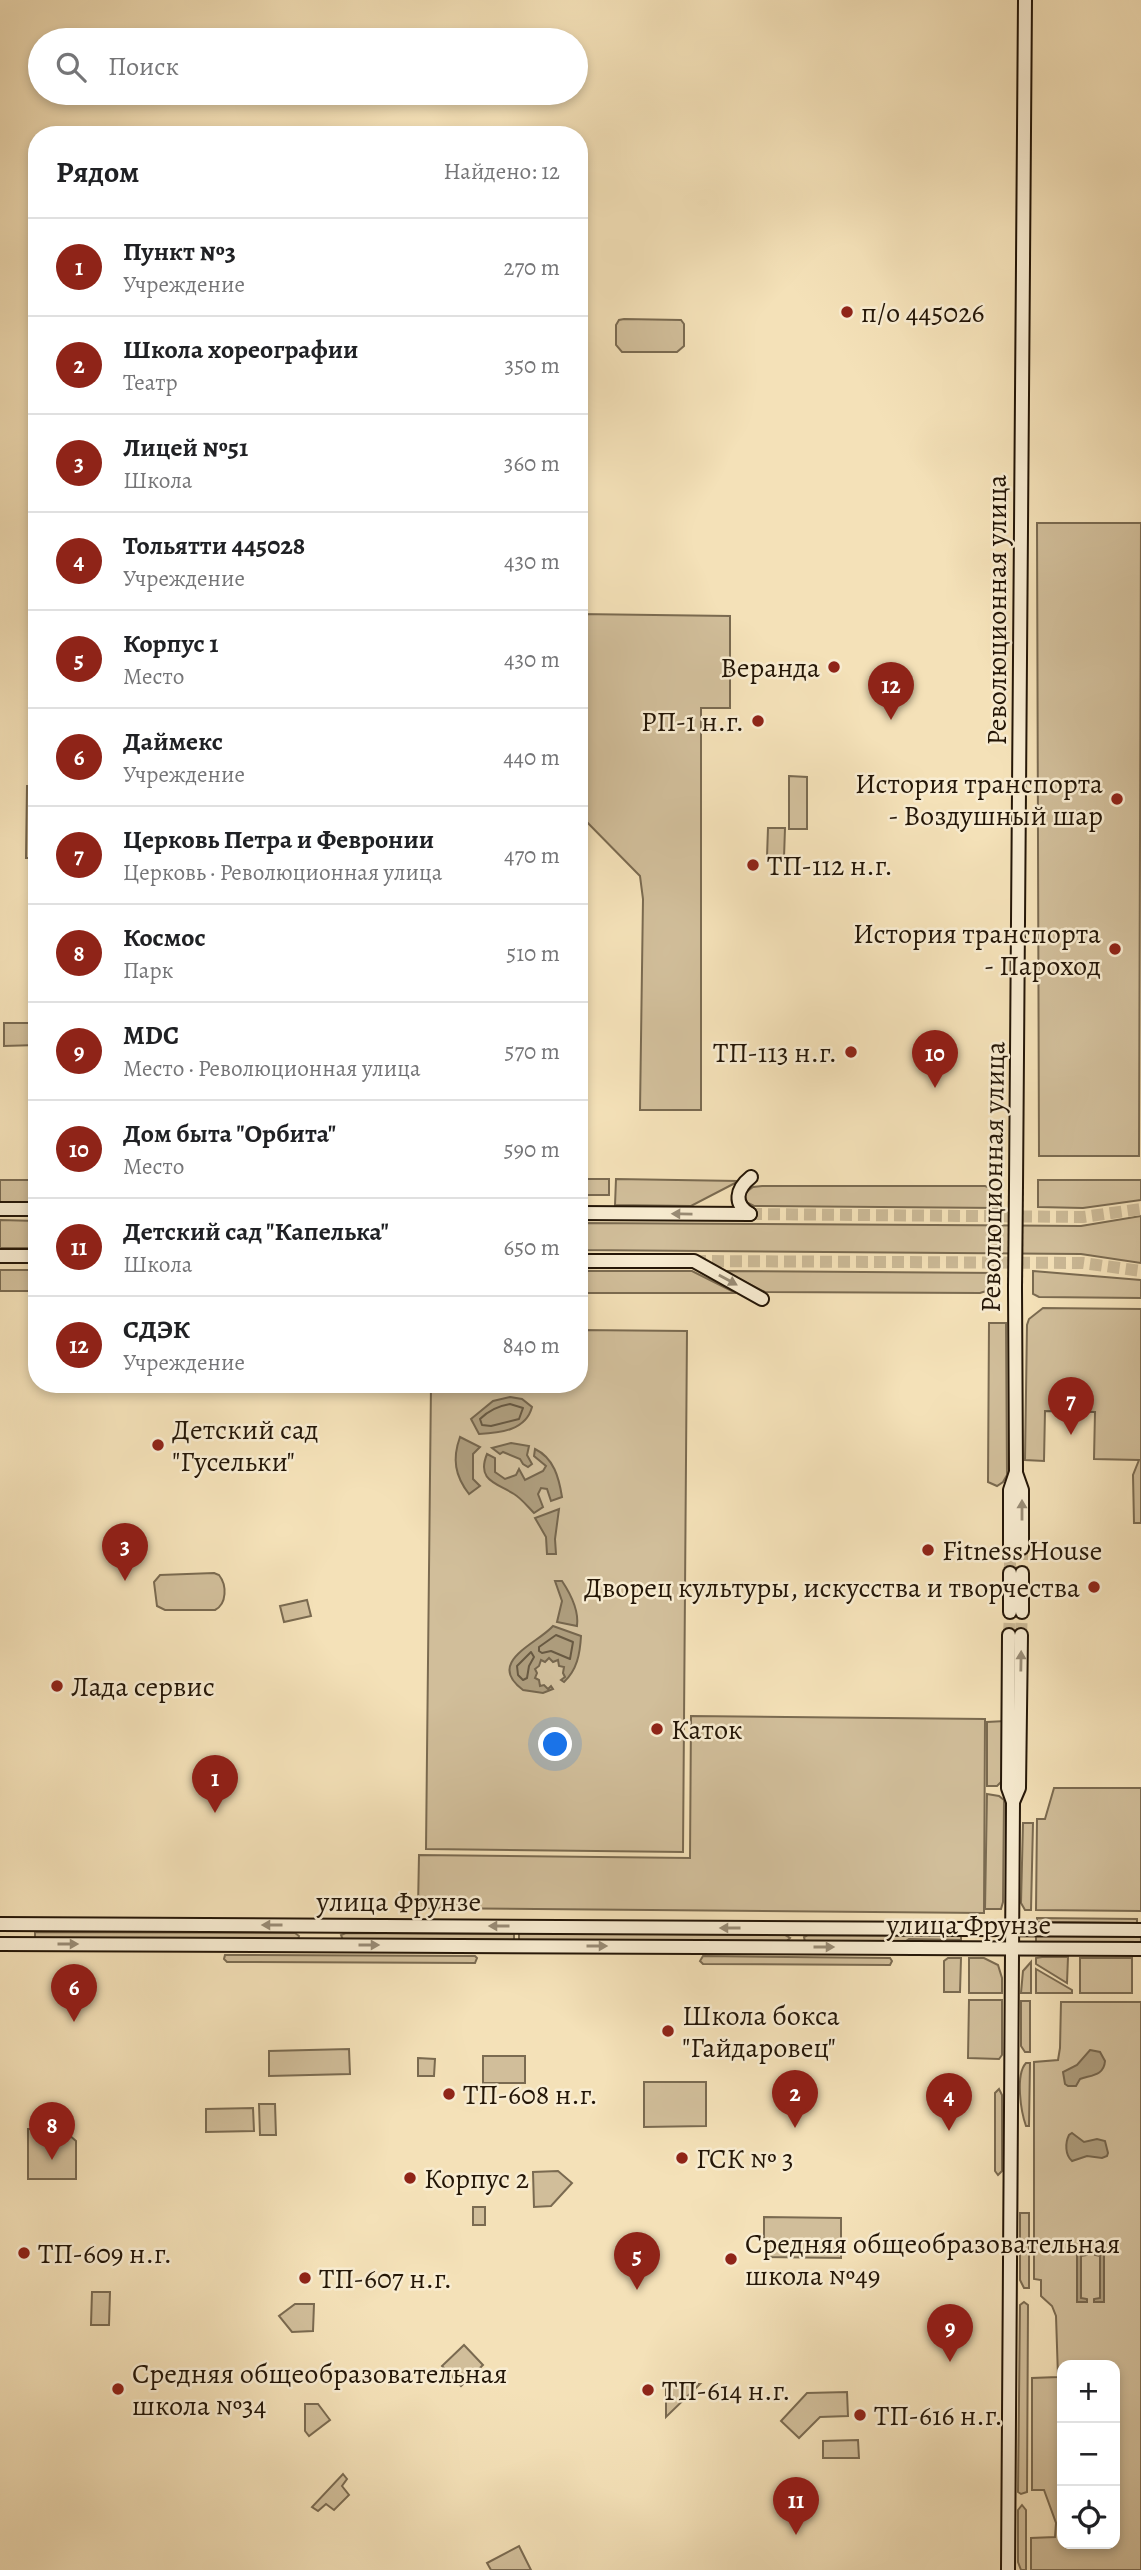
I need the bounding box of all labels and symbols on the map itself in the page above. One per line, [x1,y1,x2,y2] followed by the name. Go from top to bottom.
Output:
[861,294,984,332] place label: п/о 445026
[839,304,855,320] marker: п/о 445026
[978,474,1016,746] street label: Революционная улица
[720,649,820,687] place label: Веранда
[826,659,842,675] marker: Веранда
[868,662,914,720] pin: 12
[641,703,744,741] place label: РП-1 н.г.
[750,713,766,729] marker: РП-1 н.г.
[855,765,1103,835] place label: История транспорта - Воздушный шар
[1109,791,1125,807] marker: История транспорта - Воздушный шар
[767,847,893,885] place label: ТП-112 н.г.
[745,857,761,873] marker: ТП-112 н.г.
[853,915,1101,985] place label: История транспорта - Пароход
[1107,941,1123,957] marker: История транспорта - Пароход
[912,1030,958,1088] pin: 10
[713,1034,837,1072] place label: ТП-113 н.г.
[972,1041,1014,1313] street label: Революционная улица
[843,1044,859,1060] marker: ТП-113 н.г.
[671,1208,693,1220] one-way arrow
[718,1274,738,1286] one-way arrow
[1048,1377,1094,1435] pin: 7
[172,1411,319,1481] place label: Детский сад "Гусельки"
[150,1437,166,1453] marker: Детский сад "Гусельки"
[1016,1498,1028,1520] one-way arrow
[102,1523,148,1581] pin: 3
[942,1532,1102,1570] place label: Fitness House
[920,1542,936,1558] marker: Fitness House
[584,1569,1080,1607] place label: Дворец культуры, искусства и творчества
[1086,1579,1102,1595] marker: Дворец культуры, искусства и творчества
[1015,1650,1027,1672] one-way arrow
[71,1668,215,1706] place label: Лада сервис
[49,1678,65,1694] marker: Лада сервис
[671,1711,743,1749] place label: Каток
[649,1721,665,1737] marker: Каток
[538,1727,572,1761] your location
[192,1755,238,1813] pin: 1
[316,1883,481,1921] street label: улица Фрунзе
[886,1906,1051,1944] street label: улица Фрунзе
[260,1919,282,1931] one-way arrow
[488,1920,510,1932] one-way arrow
[719,1922,741,1933] one-way arrow
[57,1938,79,1950] one-way arrow
[358,1939,380,1951] one-way arrow
[586,1940,608,1952] one-way arrow
[813,1941,835,1953] one-way arrow
[51,1964,97,2022] pin: 6
[682,1997,840,2067] place label: Школа бокса "Гайдаровец"
[660,2023,676,2039] marker: Школа бокса "Гайдаровец"
[772,2070,818,2128] pin: 2
[926,2073,972,2131] pin: 4
[463,2076,598,2114] place label: ТП-608 н.г.
[441,2086,457,2102] marker: ТП-608 н.г.
[29,2102,75,2160] pin: 8
[696,2140,794,2178] place label: ГСК № 3
[674,2150,690,2166] marker: ГСК № 3
[424,2160,529,2198] place label: Корпус 2
[402,2170,418,2186] marker: Корпус 2
[745,2225,1120,2295] place label: Средняя общеобразовательная школа №49
[614,2232,660,2290] pin: 5
[38,2235,172,2273] place label: ТП-609 н.г.
[16,2245,32,2261] marker: ТП-609 н.г.
[723,2251,739,2267] marker: Средняя общеобразовательная школа №49
[319,2260,452,2298] place label: ТП-607 н.г.
[297,2270,313,2286] marker: ТП-607 н.г.
[927,2304,973,2362] pin: 9
[132,2355,507,2425] place label: Средняя общеобразовательная школа №34
[662,2372,791,2410] place label: ТП-614 н.г.
[110,2381,126,2397] marker: Средняя общеобразовательная школа №34
[640,2382,656,2398] marker: ТП-614 н.г.
[874,2397,1003,2435] place label: ТП-616 н.г.
[852,2407,868,2423] marker: ТП-616 н.г.
[773,2477,819,2535] pin: 11

